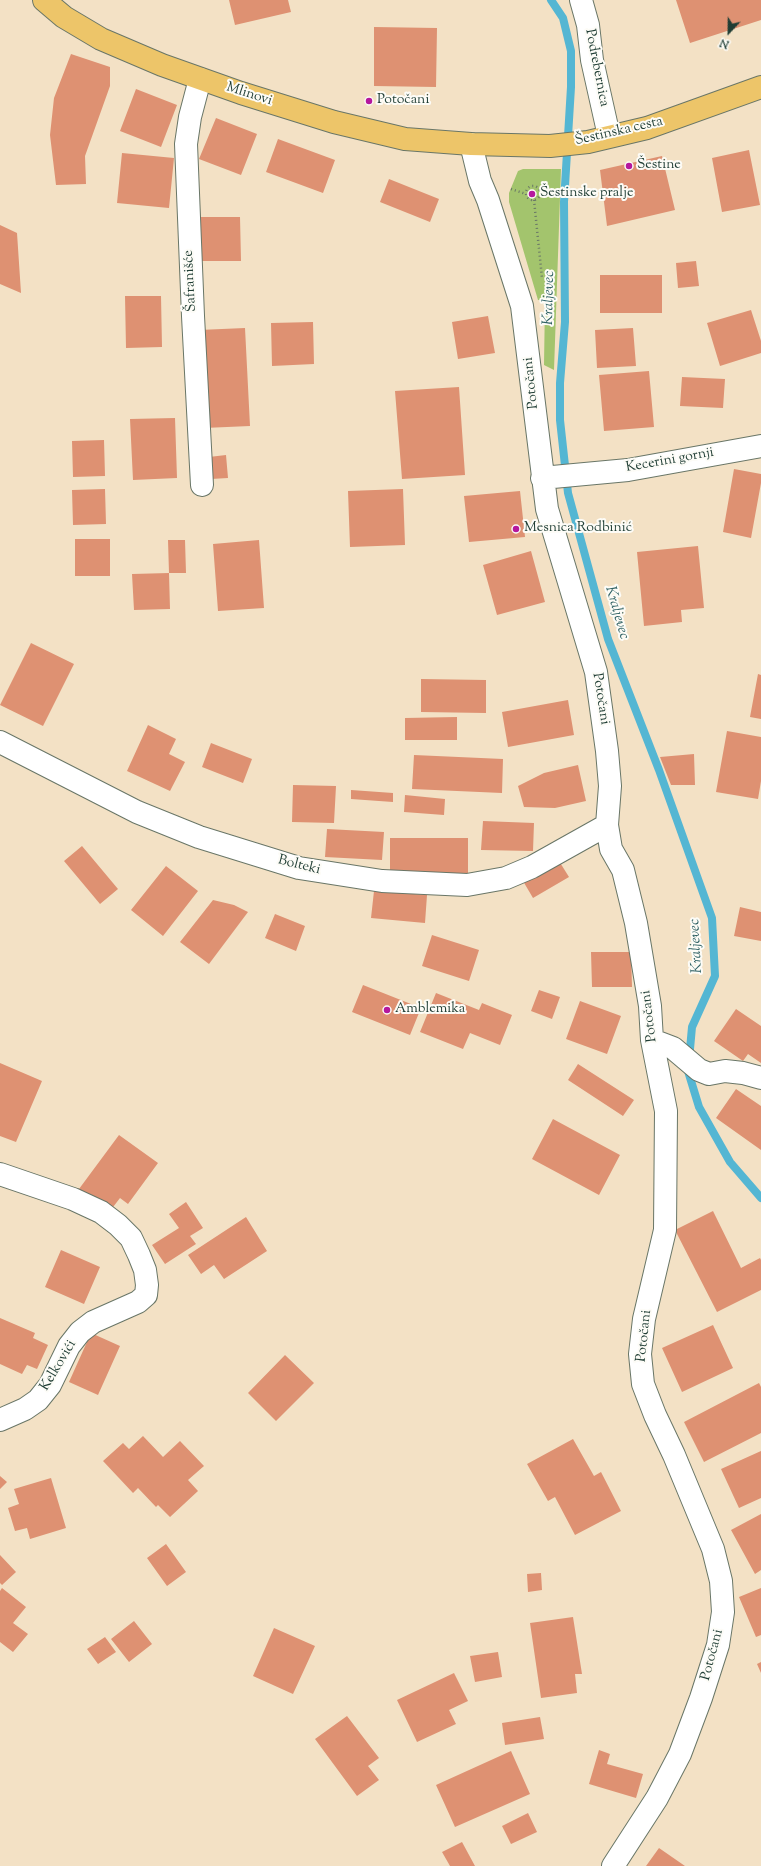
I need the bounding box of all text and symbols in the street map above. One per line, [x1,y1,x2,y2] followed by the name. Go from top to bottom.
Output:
[709,12,749,52] north arrow
[580,28,612,108] street label: Podrebernica
[717,34,732,52] text: N
[224,80,274,110] street label: Mlinovi
[377,93,429,109] place label: Potočani
[364,96,374,106] marker: Potočani
[573,114,665,150] street label: Šestinska cesta
[637,158,681,174] place label: Šestine
[624,161,634,171] marker: Šestine
[540,186,633,202] place label: Šestinske pralje
[527,189,537,199] marker: Šestinske pralje
[181,250,201,312] street label: Šafranišće
[541,271,559,325] water label: Kraljevec
[521,356,543,410] street label: Potočani
[625,445,715,477] street label: Kecerini gornji
[524,521,632,537] place label: Mesnica Rodbinić
[511,524,521,534] marker: Mesnica Rodbinić
[600,584,632,642] water label: Kraljevec
[588,672,612,726] street label: Potočani
[276,853,322,879] street label: Bolteki
[687,918,707,974] water label: Kraljevec
[638,989,662,1043] street label: Potočani
[395,1002,465,1018] place label: Amblemika
[382,1005,392,1015] marker: Amblemika
[634,1309,656,1363] street label: Potočani
[37,1338,81,1394] street label: Kelkovići
[698,1628,728,1682] street label: Potočani

